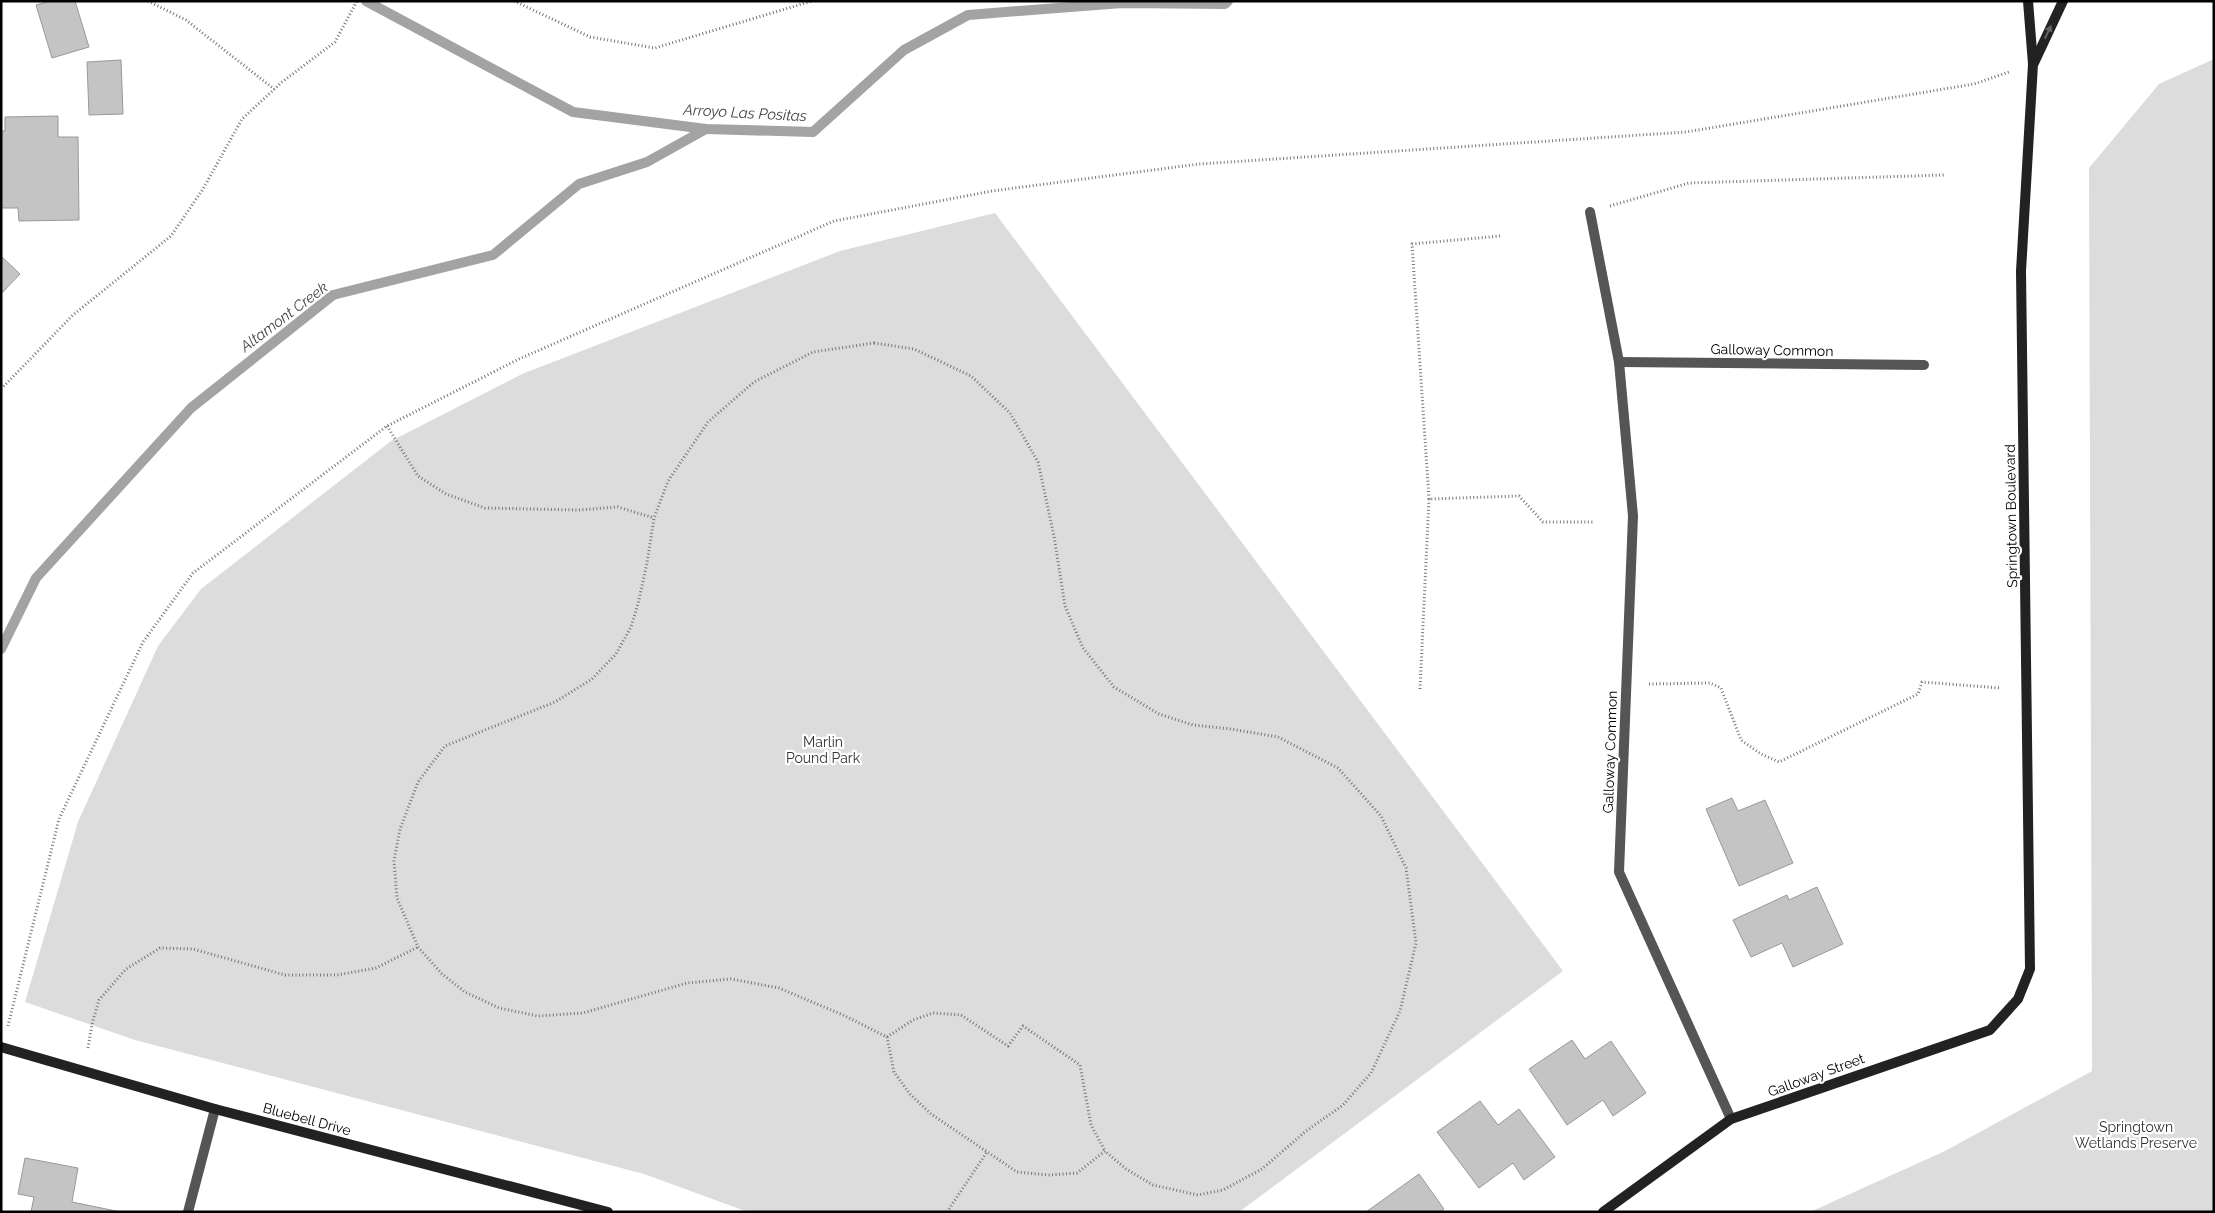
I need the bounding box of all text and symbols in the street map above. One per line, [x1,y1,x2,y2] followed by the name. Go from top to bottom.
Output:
[2044,25,2052,40] one-way arrow
[682,101,807,125] water label: Arroyo Las Positas
[236,278,331,356] water label: Altamont Creek
[1710,341,1834,359] street label: Galloway Common
[2002,444,2020,588] street label: Springtown Boulevard
[1600,690,1620,814] street label: Galloway Common
[786,734,861,766] park label: Marlin Pound Park
[1766,1050,1867,1100] street label: Galloway Street
[261,1100,353,1138] street label: Bluebell Drive
[2075,1119,2197,1151] park label: Springtown Wetlands Preserve

